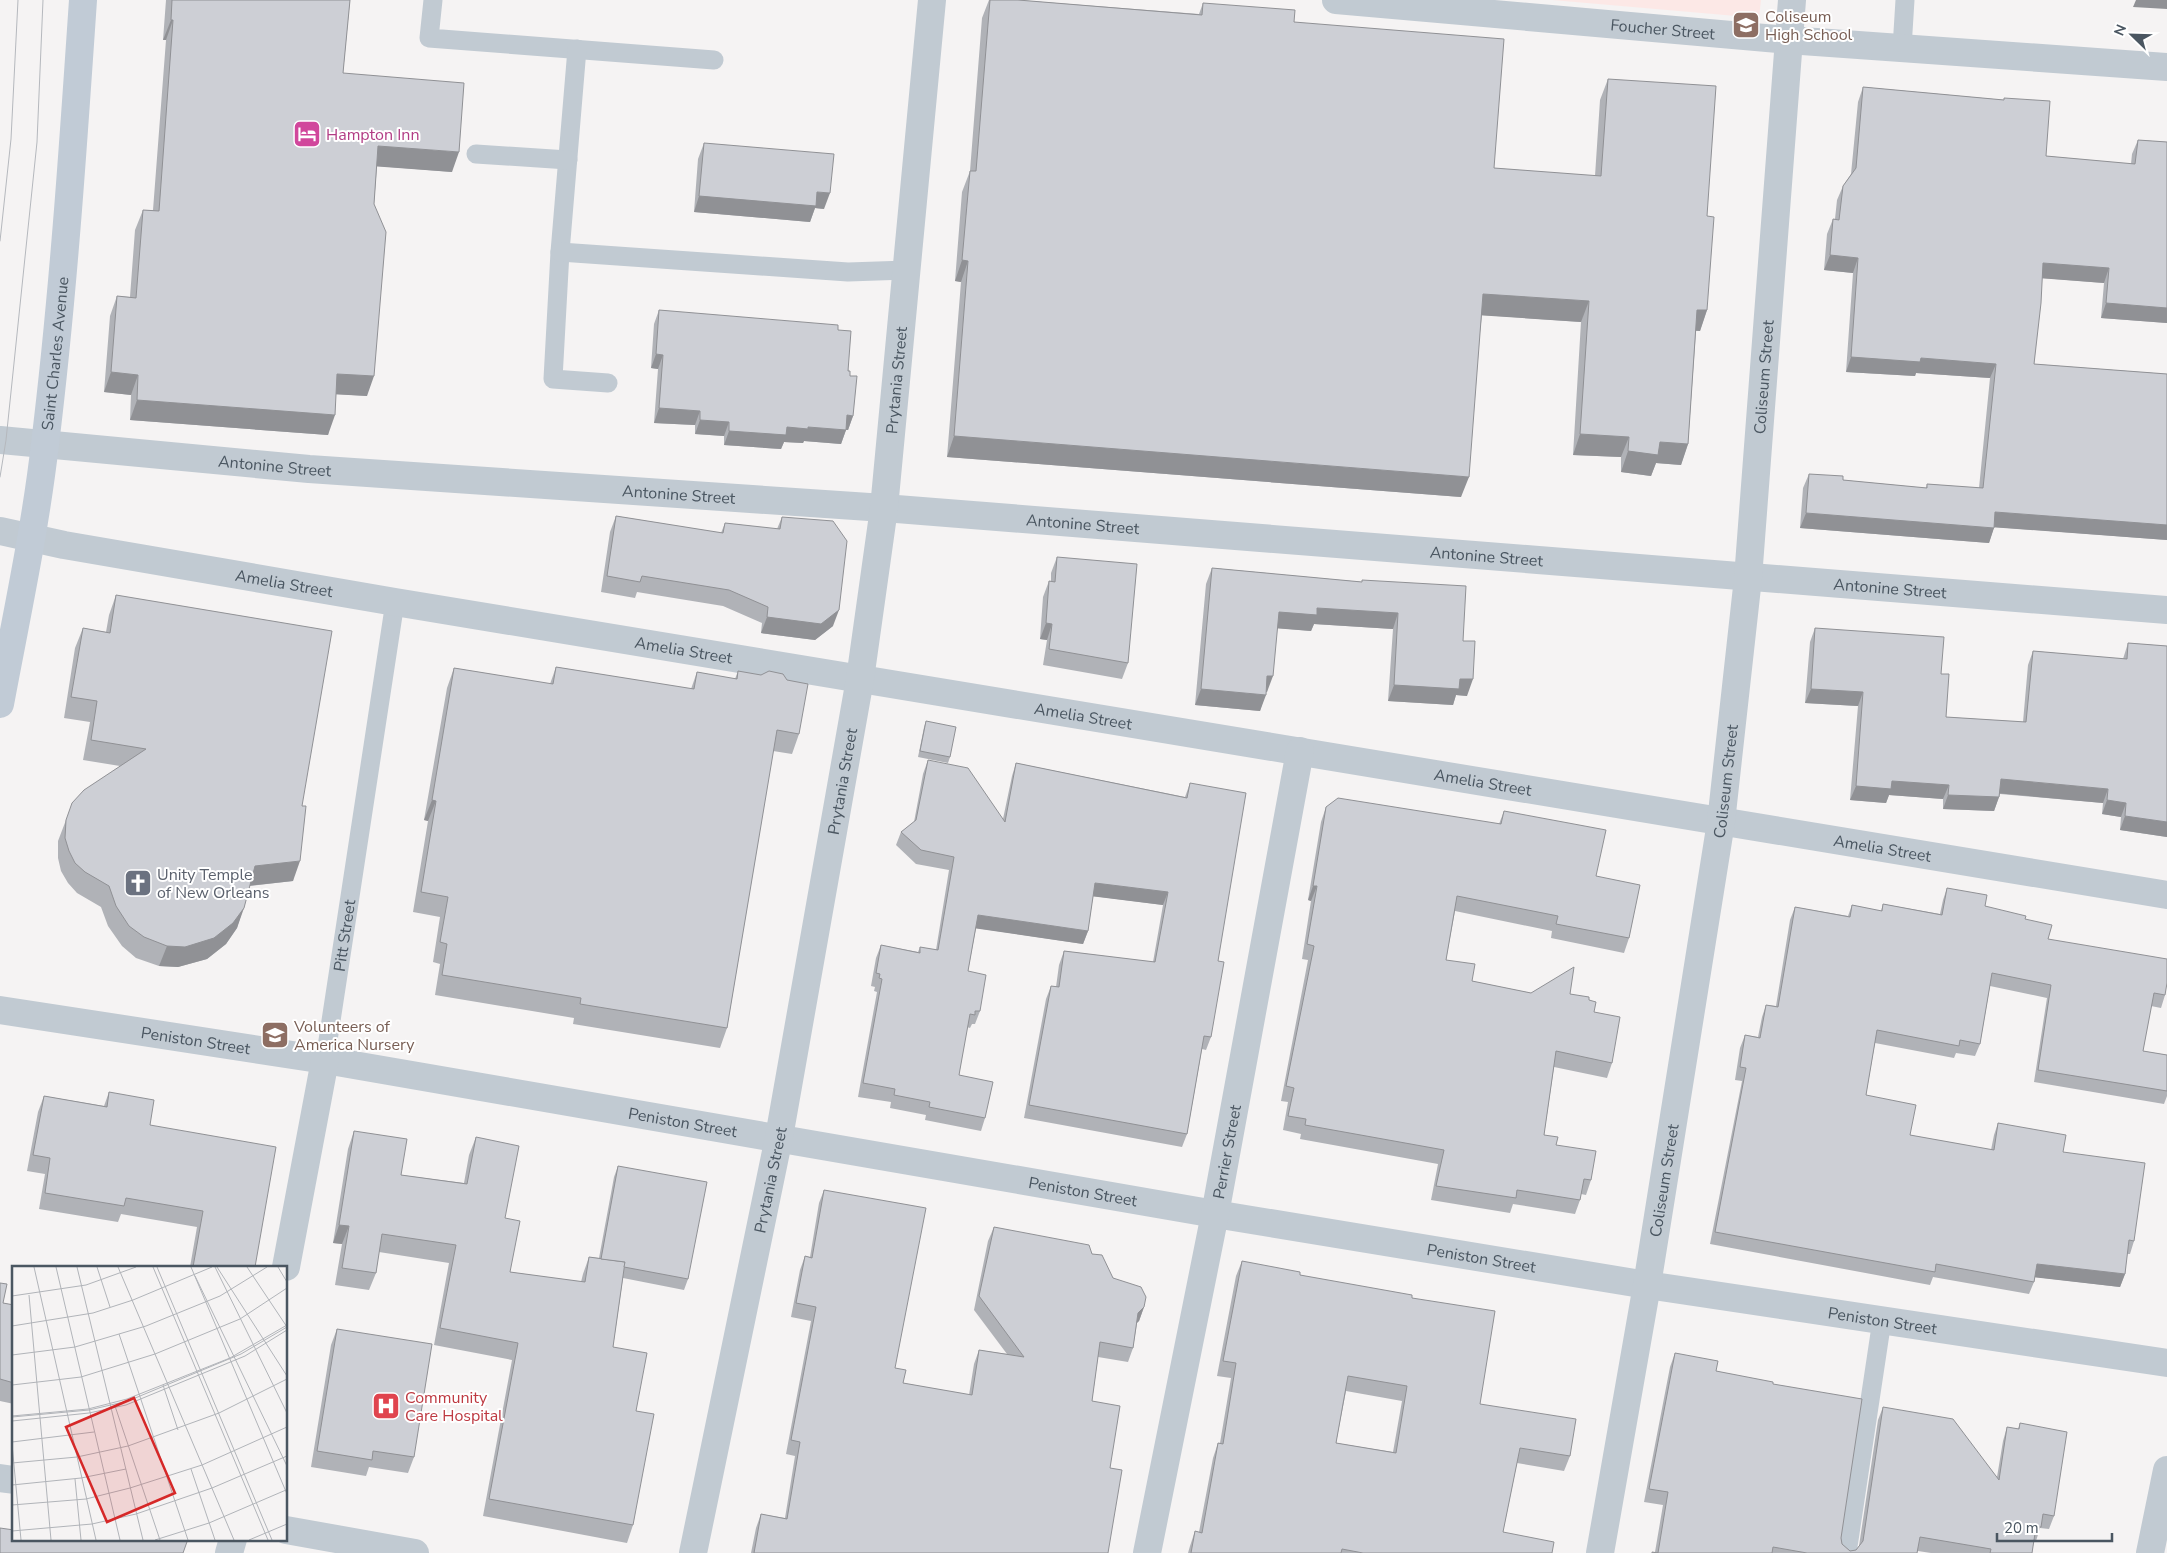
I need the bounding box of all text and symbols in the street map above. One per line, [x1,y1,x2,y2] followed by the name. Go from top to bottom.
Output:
[1765,6,1853,46] place label: Coliseum High School
[1731,10,1761,40] school or university icon: Coliseum High School
[2107,10,2157,60] north arrow
[1609,14,1716,46] street label: Foucher Street
[2110,22,2131,39] text: N
[292,119,322,149] hotel icon: Hampton Inn
[326,124,420,146] place label: Hampton Inn
[37,276,74,432] street label: Saint Charles Avenue
[1749,319,1780,435] street label: Coliseum Street
[881,325,913,435] street label: Prytania Street
[217,451,332,483] street label: Antonine Street
[621,480,736,510] street label: Antonine Street
[1025,509,1140,540] street label: Antonine Street
[1429,541,1544,572] street label: Antonine Street
[234,565,335,603] street label: Amelia Street
[1833,574,1948,604] street label: Antonine Street
[633,632,734,670] street label: Amelia Street
[1033,698,1134,736] street label: Amelia Street
[1709,723,1744,840] street label: Coliseum Street
[823,726,863,836] street label: Prytania Street
[1432,764,1534,802] street label: Amelia Street
[1832,830,1933,868] street label: Amelia Street
[157,864,270,904] place label: Unity Temple of New Orleans
[123,868,153,898] church icon: Unity Temple of New Orleans
[329,898,361,973] street label: Pitt Street
[293,1016,415,1056] place label: Volunteers of America Nursery
[260,1020,290,1050] school or university icon: Volunteers of America Nursery
[139,1022,252,1060] street label: Peniston Street
[627,1103,739,1143] street label: Peniston Street
[1208,1103,1247,1201] street label: Perrier Street
[1645,1122,1685,1239] street label: Coliseum Street
[749,1125,793,1235] street label: Prytania Street
[1027,1172,1139,1212] street label: Peniston Street
[1425,1239,1538,1279] street label: Peniston Street
[12,1266,288,1540] inset map
[1826,1302,1939,1340] street label: Peniston Street
[405,1387,503,1427] place label: Community Care Hospital
[371,1391,401,1421] hospital icon: Community Care Hospital
[1997,1510,2112,1542] scale bar
[2004,1518,2039,1538] text: 20 m

